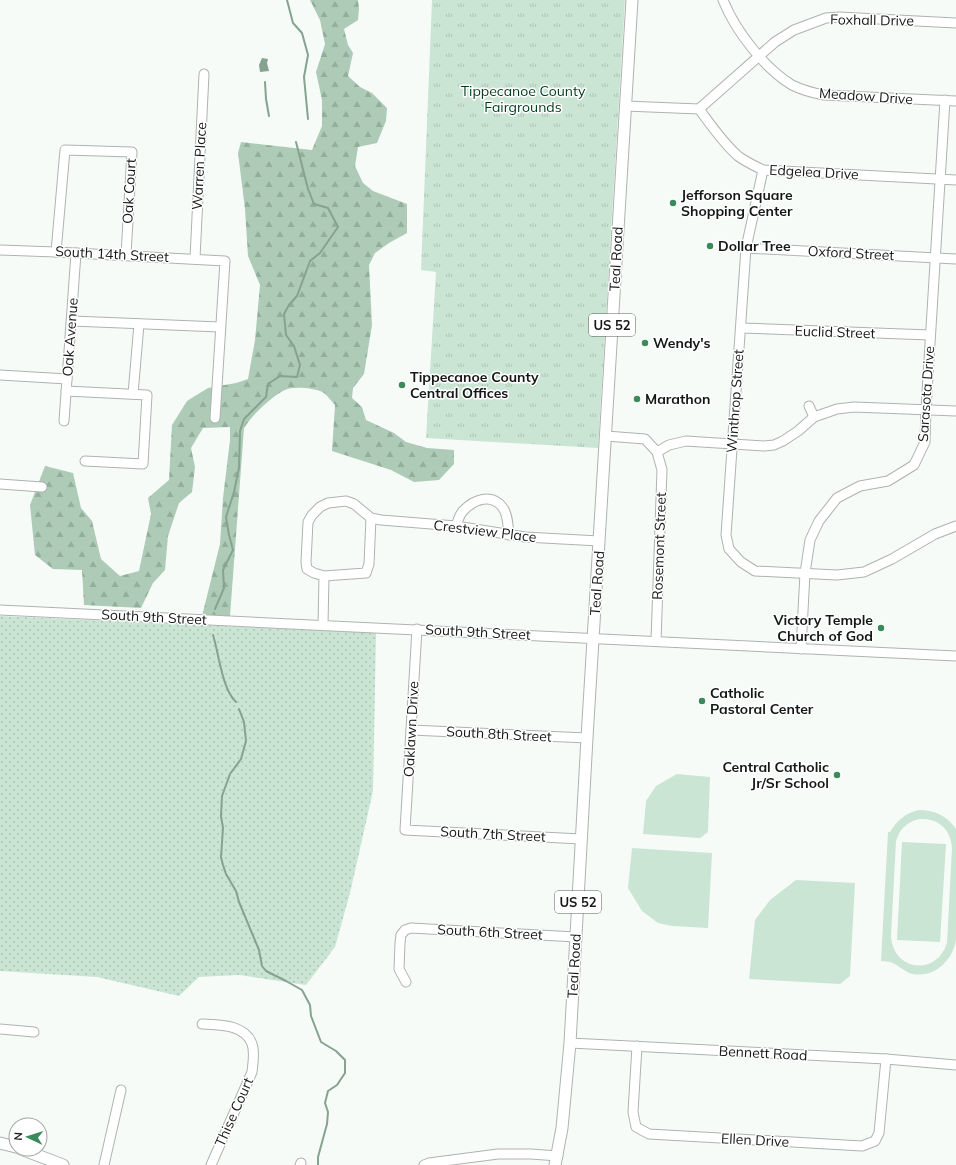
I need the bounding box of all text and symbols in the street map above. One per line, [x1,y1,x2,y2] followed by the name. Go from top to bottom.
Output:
[830,10,914,30] street label: Foxhall Drive
[461,82,586,116] park label: Tippecanoe County Fairgrounds
[819,84,913,108] street label: Meadow Drive
[188,122,210,210] street label: Warren Place
[118,158,140,224] street label: Oak Court
[769,161,859,183] street label: Edgelea Drive
[681,186,793,220] place label: Jefforson Square Shopping Center
[668,198,678,208] marker: Jefforson Square Shopping Center
[605,226,627,292] street label: Teal Road
[718,237,791,255] place label: Dollar Tree
[705,241,715,251] marker: Dollar Tree
[55,242,169,266] street label: South 14th Street
[807,242,895,264] street label: Oxford Street
[58,297,82,377] street label: Oak Avenue
[589,314,635,336] road number: US 52
[794,322,876,342] street label: Euclid Street
[653,334,711,352] place label: Wendy's
[640,338,650,348] marker: Wendy's
[914,345,938,443] street label: Sarasota Drive
[722,348,748,453] street label: Winthrop Street
[410,368,539,402] place label: Tippecanoe County Central Offices
[397,380,407,390] marker: Tippecanoe County Central Offices
[645,390,710,408] place label: Marathon
[632,394,642,404] marker: Marathon
[648,492,670,600] street label: Rosemont Street
[433,516,537,546] street label: Crestview Place
[586,550,608,616] street label: Teal Road
[101,605,207,629] street label: South 9th Street
[772,611,873,645] place label: Victory Temple Church of God
[425,620,531,644] street label: South 9th Street
[876,623,886,633] marker: Victory Temple Church of God
[400,681,422,777] street label: Oaklawn Drive
[710,684,814,718] place label: Catholic Pastoral Center
[697,696,707,706] marker: Catholic Pastoral Center
[446,722,552,746] street label: South 8th Street
[722,758,829,792] place label: Central Catholic Jr/Sr School
[832,770,842,780] marker: Central Catholic Jr/Sr School
[440,822,546,846] street label: South 7th Street
[555,891,601,913] road number: US 52
[437,920,543,944] street label: South 6th Street
[563,933,585,999] street label: Teal Road
[718,1042,808,1064] street label: Bennett Road
[211,1075,257,1149] street label: Thise Court
[8,1117,48,1157] north arrow
[720,1129,790,1151] street label: Ellen Drive
[11,1132,25,1141] text: N

